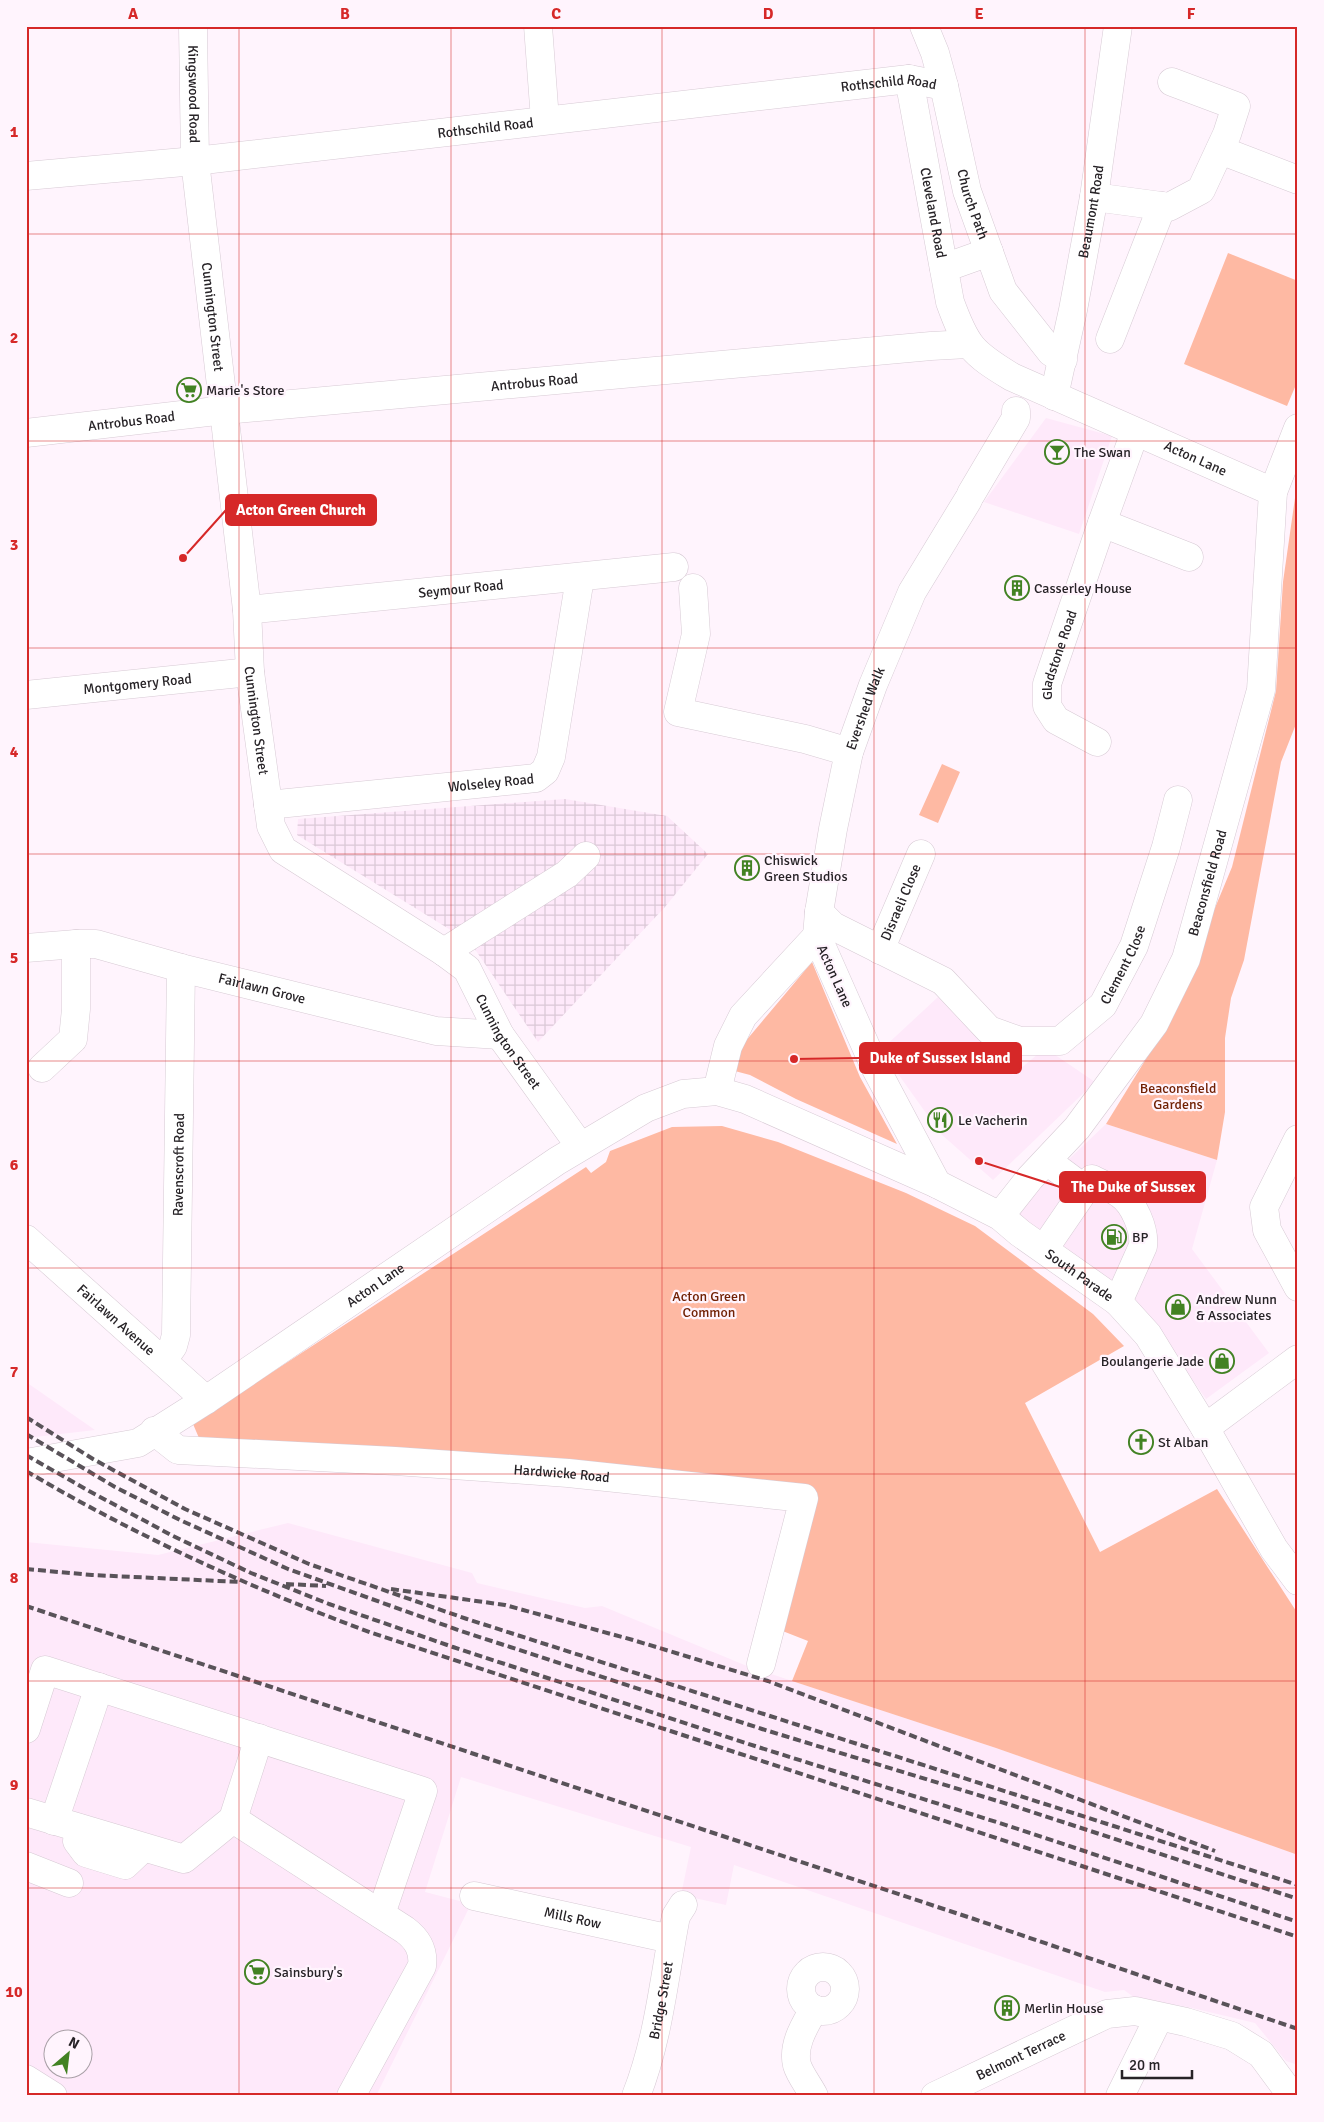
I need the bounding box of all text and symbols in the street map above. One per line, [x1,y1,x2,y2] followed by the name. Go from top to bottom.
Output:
[128,4,139,24] text: A
[340,4,350,24] text: B
[551,4,561,24] text: C
[763,4,774,24] text: D
[974,4,984,24] text: E
[1187,4,1196,24] text: F
[184,45,203,143] street label: Kingswood Road
[840,71,938,96] street label: Rothschild Road
[437,114,534,142] street label: Rothschild Road
[10,122,19,142] text: 1
[1075,164,1107,260] street label: Beaumont Road
[916,166,950,260] street label: Cleveland Road
[953,167,992,242] street label: Church Path
[198,262,227,372] street label: Cunnington Street
[10,328,18,348] text: 2
[490,370,579,395] street label: Antrobus Road
[176,377,202,403] supermarket icon: Marie's Store
[206,382,284,399] place label: Marie's Store
[87,408,176,435] street label: Antrobus Road
[1161,437,1229,480] street label: Acton Lane
[1044,439,1070,465] bar icon: The Swan
[1074,444,1131,461] place label: The Swan
[226,495,376,525] callout: Acton Green Church
[236,501,366,519] text: Acton Green Church
[10,535,18,555] text: 3
[1004,575,1030,601] building icon: Casserley House
[418,576,504,602] street label: Seymour Road
[1034,580,1132,597] place label: Casserley House
[1039,608,1081,700] street label: Gladstone Road
[842,665,889,752] street label: Evershed Walk
[241,666,272,776] street label: Cunnington Street
[82,670,193,698] street label: Montgomery Road
[10,742,19,762] text: 4
[447,770,535,796] street label: Wolseley Road
[1185,828,1231,938] street label: Beaconsfield Road
[764,852,848,885] place label: Chiswick Green Studios
[734,855,760,881] building icon: Chiswick Green Studios
[877,861,925,943] street label: Disraeli Close
[1097,923,1149,1007] street label: Clement Close
[813,942,856,1010] street label: Acton Lane
[10,948,18,968] text: 5
[217,970,307,1007] street label: Fairlawn Grove
[472,991,544,1093] street label: Cunnington Street
[860,1043,1021,1073] callout: Duke of Sussex Island
[869,1049,1011,1067] text: Duke of Sussex Island
[1140,1080,1216,1113] park label: Beaconsfield Gardens
[927,1107,953,1133] restaurant icon: Le Vacherin
[958,1112,1028,1129] place label: Le Vacherin
[170,1113,188,1216] street label: Ravenscroft Road
[10,1155,19,1175] text: 6
[1060,1172,1205,1202] callout: The Duke of Sussex
[1071,1178,1196,1196] text: The Duke of Sussex
[1101,1224,1127,1250] fuel station icon: BP
[1132,1229,1148,1246] place label: BP
[1042,1245,1117,1305] street label: South Parade
[343,1259,408,1311] street label: Acton Lane
[73,1281,158,1359] street label: Fairlawn Avenue
[672,1288,746,1321] park label: Acton Green Common
[1196,1291,1277,1324] place label: Andrew Nunn & Associates
[1165,1294,1191,1320] shop icon: Andrew Nunn & Associates
[1209,1348,1235,1374] shop icon: Boulangerie Jade
[1101,1353,1204,1370] place label: Boulangerie Jade
[10,1362,19,1382] text: 7
[1128,1429,1154,1455] church icon: St Alban
[1158,1434,1208,1451] place label: St Alban
[513,1461,611,1486] street label: Hardwicke Road
[10,1568,19,1588] text: 8
[10,1775,19,1795] text: 9
[542,1904,603,1933] street label: Mills Row
[244,1959,270,1985] supermarket icon: Sainsbury's
[646,1960,677,2041] street label: Bridge Street
[274,1964,343,1981] place label: Sainsbury's
[5,1982,23,2002] text: 10
[994,1995,1020,2021] building icon: Merlin House
[1024,2000,1104,2017] place label: Merlin House
[973,2027,1069,2084] street label: Belmont Terrace
[42,2030,92,2080] north arrow
[66,2033,82,2053] text: N
[1122,2047,1192,2079] scale bar
[1129,2056,1160,2074] text: 20 m

